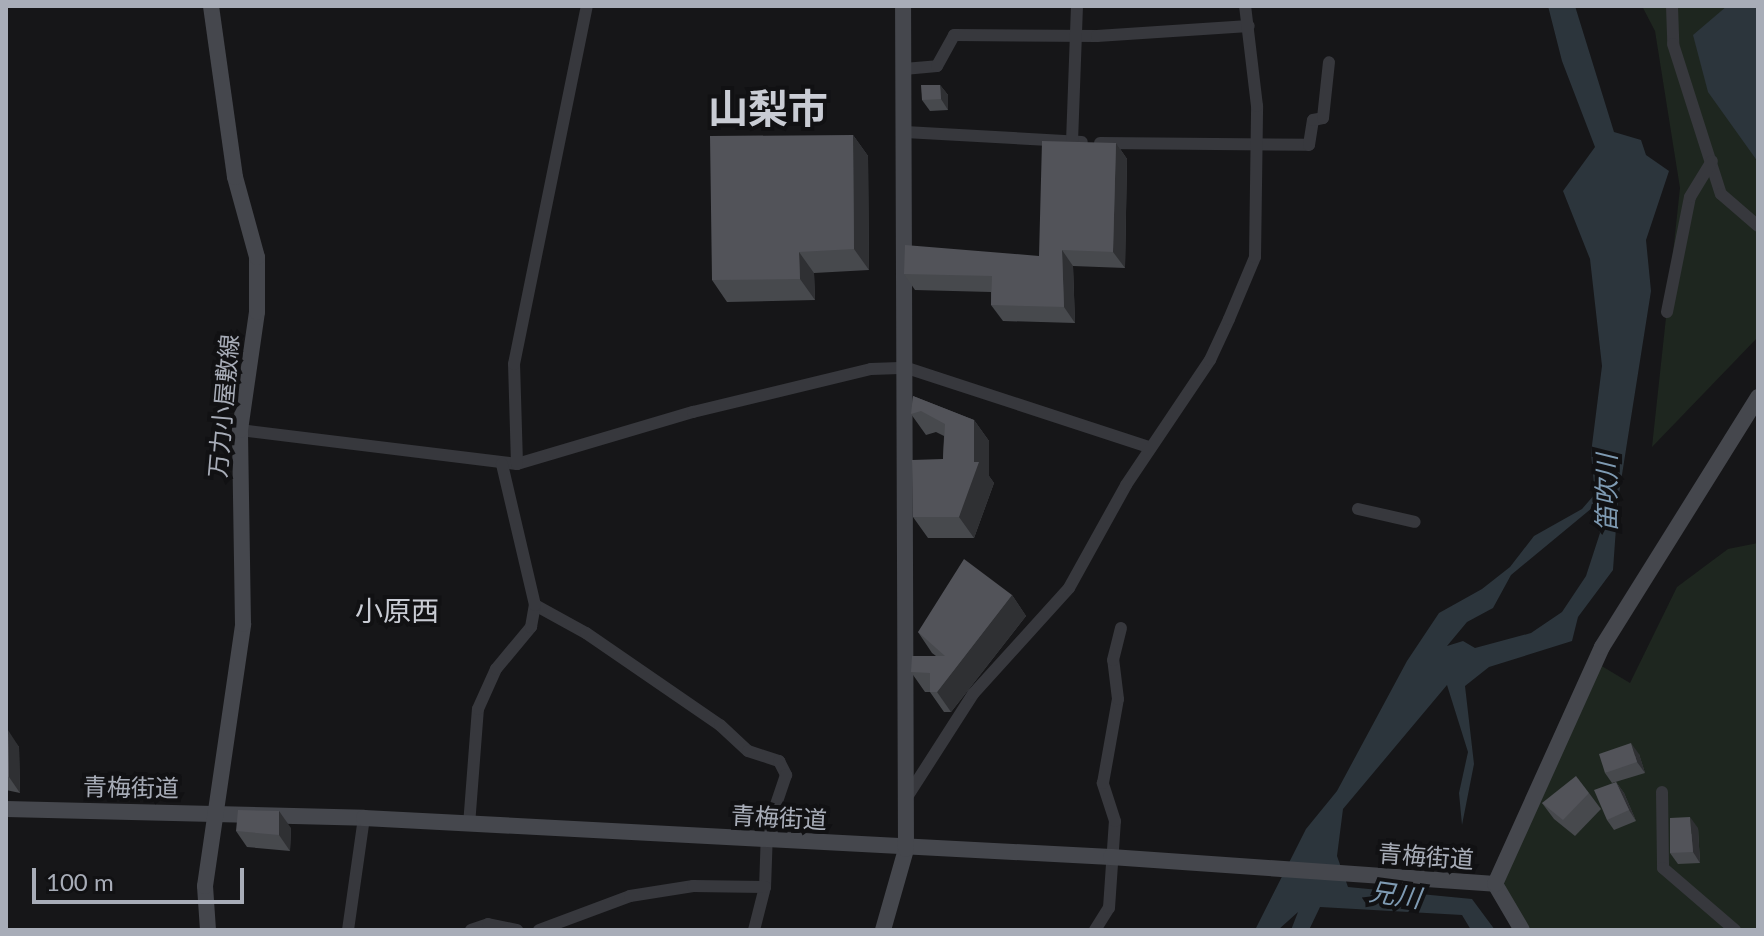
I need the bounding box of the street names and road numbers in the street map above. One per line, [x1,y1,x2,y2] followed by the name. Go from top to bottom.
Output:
[202,333,244,479] street label: 万力小屋敷線
[83,772,179,802] street label: 青梅街道
[730,800,828,834] street label: 青梅街道
[1377,838,1475,874] street label: 青梅街道

